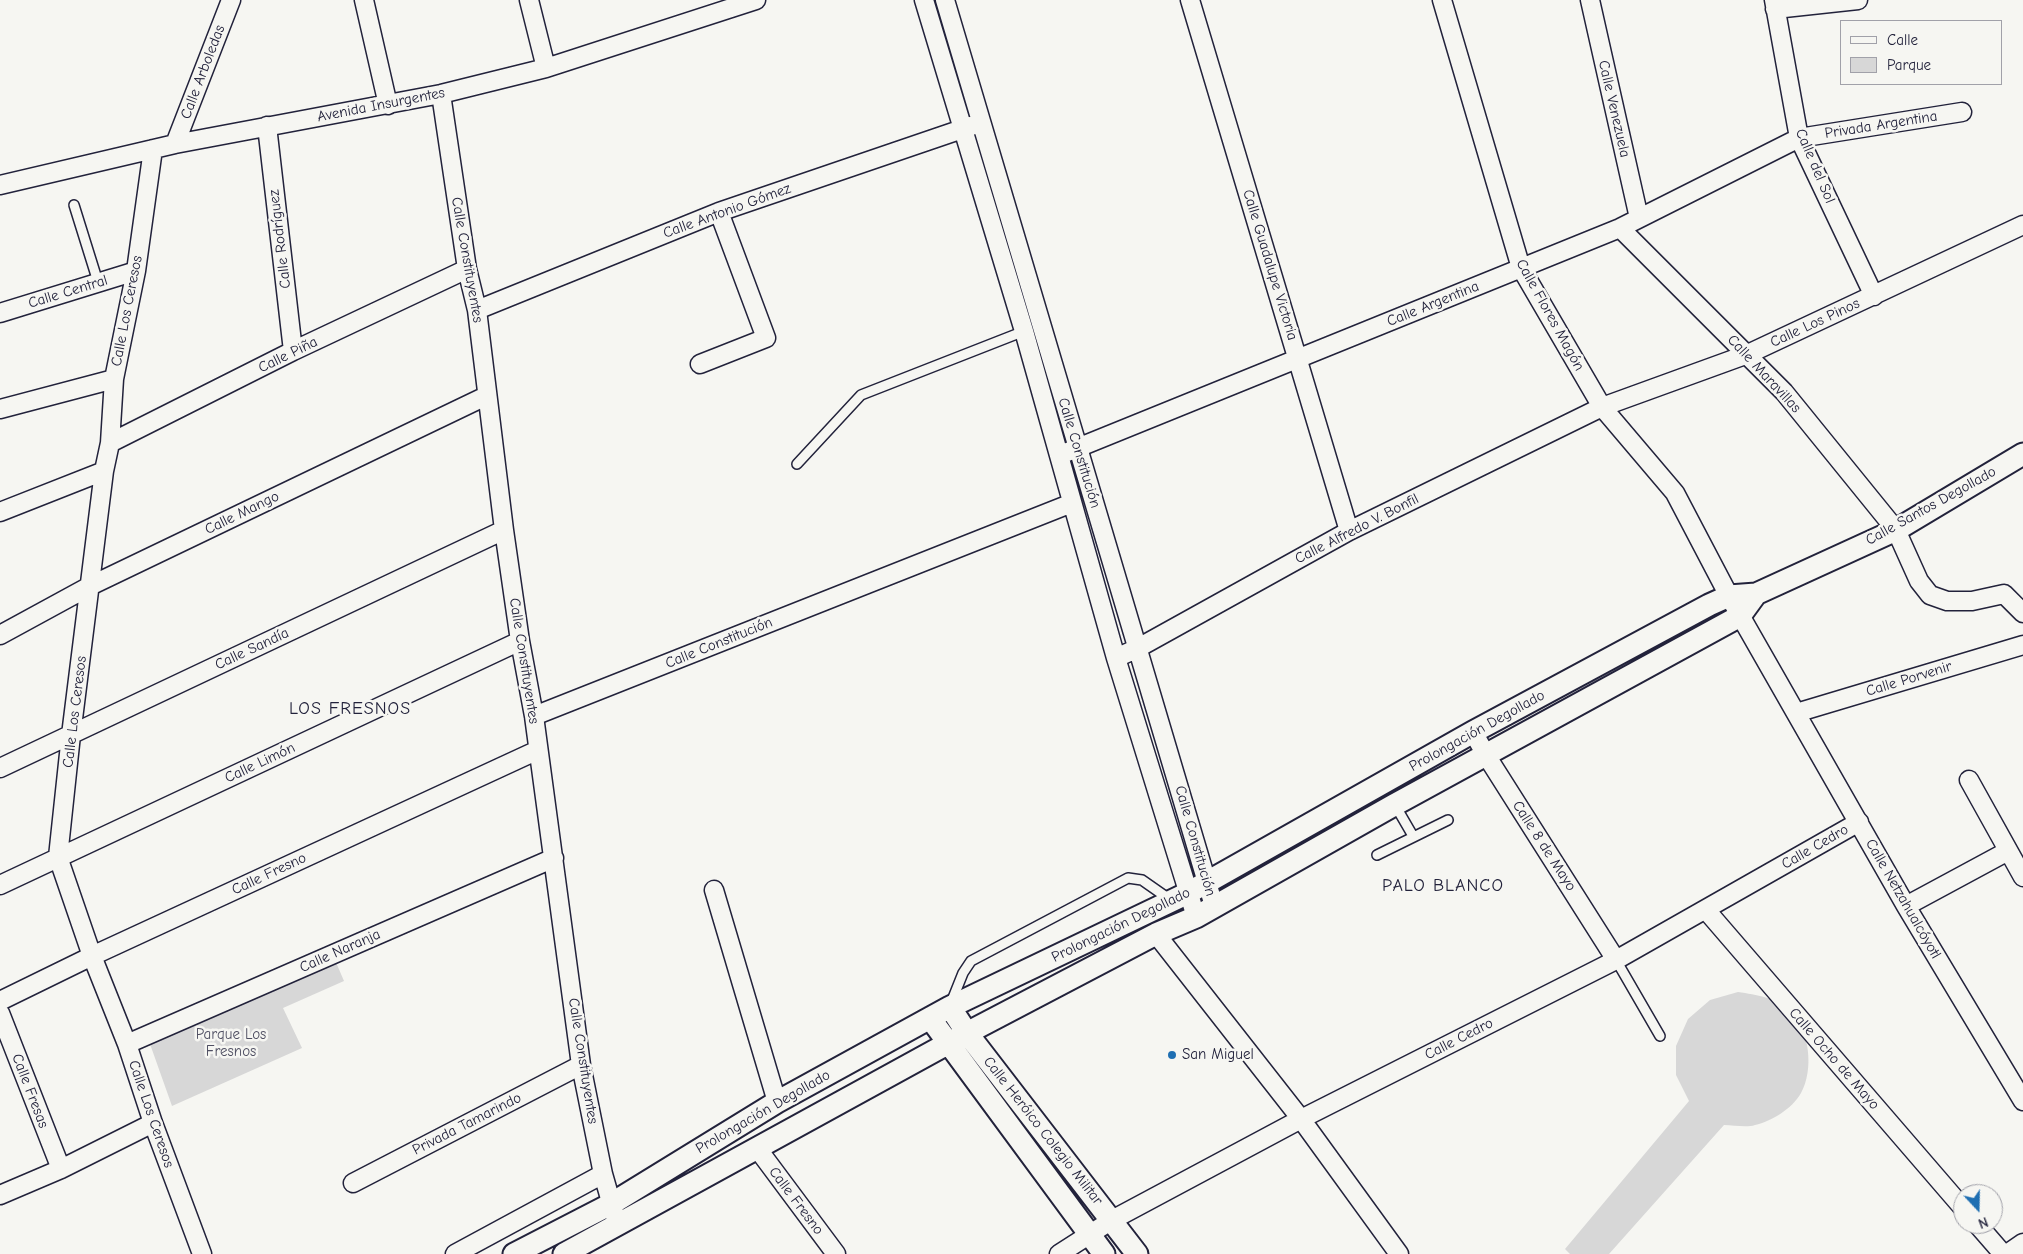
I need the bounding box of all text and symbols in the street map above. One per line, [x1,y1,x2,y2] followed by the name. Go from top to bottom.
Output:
[1840,20,2003,85] legend
[177,22,229,122] street label: Calle Arboledas
[1887,31,1918,49] text: Calle
[1887,56,1931,74] text: Parque
[1594,59,1634,159] street label: Calle Venezuela
[316,84,446,126] street label: Avenida Insurgentes
[1823,107,1939,143] street label: Privada Argentina
[1791,126,1839,206] street label: Calle del Sol
[661,180,793,242] street label: Calle Antonio Gómez
[1238,187,1302,343] street label: Calle Guadalupe Victoria
[265,188,295,290] street label: Calle Rodríguez
[447,196,487,324] street label: Calle Constituyentes
[107,254,147,368] street label: Calle Los Ceresos
[1512,256,1588,374] street label: Calle Flores Magón
[26,271,110,313] street label: Calle Central
[1384,277,1482,331] street label: Calle Argentina
[1767,294,1863,352] street label: Calle Los Pinos
[1723,331,1805,417] street label: Calle Maravillas
[255,333,321,377] street label: Calle Piña
[1054,396,1104,510] street label: Calle Constitución
[1863,463,1999,549] street label: Calle Santos Degollado
[202,487,282,539] street label: Calle Mango
[1292,490,1422,568] street label: Calle Alfredo V. Bonfil
[505,597,543,725] street label: Calle Constituyentes
[663,613,775,673] street label: Calle Constitución
[212,624,292,674] street label: Calle Sandía
[59,655,91,769] street label: Calle Los Ceresos
[1864,657,1954,701] street label: Calle Porvenir
[1406,686,1548,776] street label: Prolongación Degollado
[288,698,412,720] district label: LOS FRESNOS
[222,739,298,787] street label: Calle Limón
[1171,784,1219,898] street label: Calle Constitución
[1508,797,1580,895] street label: Calle 8 de Mayo
[1778,821,1852,873] street label: Calle Cedro
[1861,836,1945,962] street label: Calle Netzahualcóyotl
[229,849,309,899] street label: Calle Fresno
[1381,875,1505,897] district label: PALO BLANCO
[1049,884,1193,966] street label: Prolongación Degollado
[297,925,383,977] street label: Calle Naranja
[564,997,602,1125] street label: Calle Constituyentes
[1785,1004,1883,1114] street label: Calle Ocho de Mayo
[1422,1014,1496,1064] street label: Calle Cedro
[196,1026,266,1061] park label: Parque Los Fresnos
[1182,1046,1254,1064] place label: San Miguel
[1166,1049,1178,1061] marker: San Miguel
[8,1051,52,1131] street label: Calle Fresas
[979,1053,1107,1209] street label: Calle Heróico Colegio Militar
[124,1058,178,1170] street label: Calle Los Ceresos
[693,1066,833,1158] street label: Prolongación Degollado
[409,1089,525,1159] street label: Privada Tamarindo
[765,1163,827,1239] street label: Calle Fresno
[1953,1184,2003,1234] north arrow
[1976,1213,1991,1232] text: N

